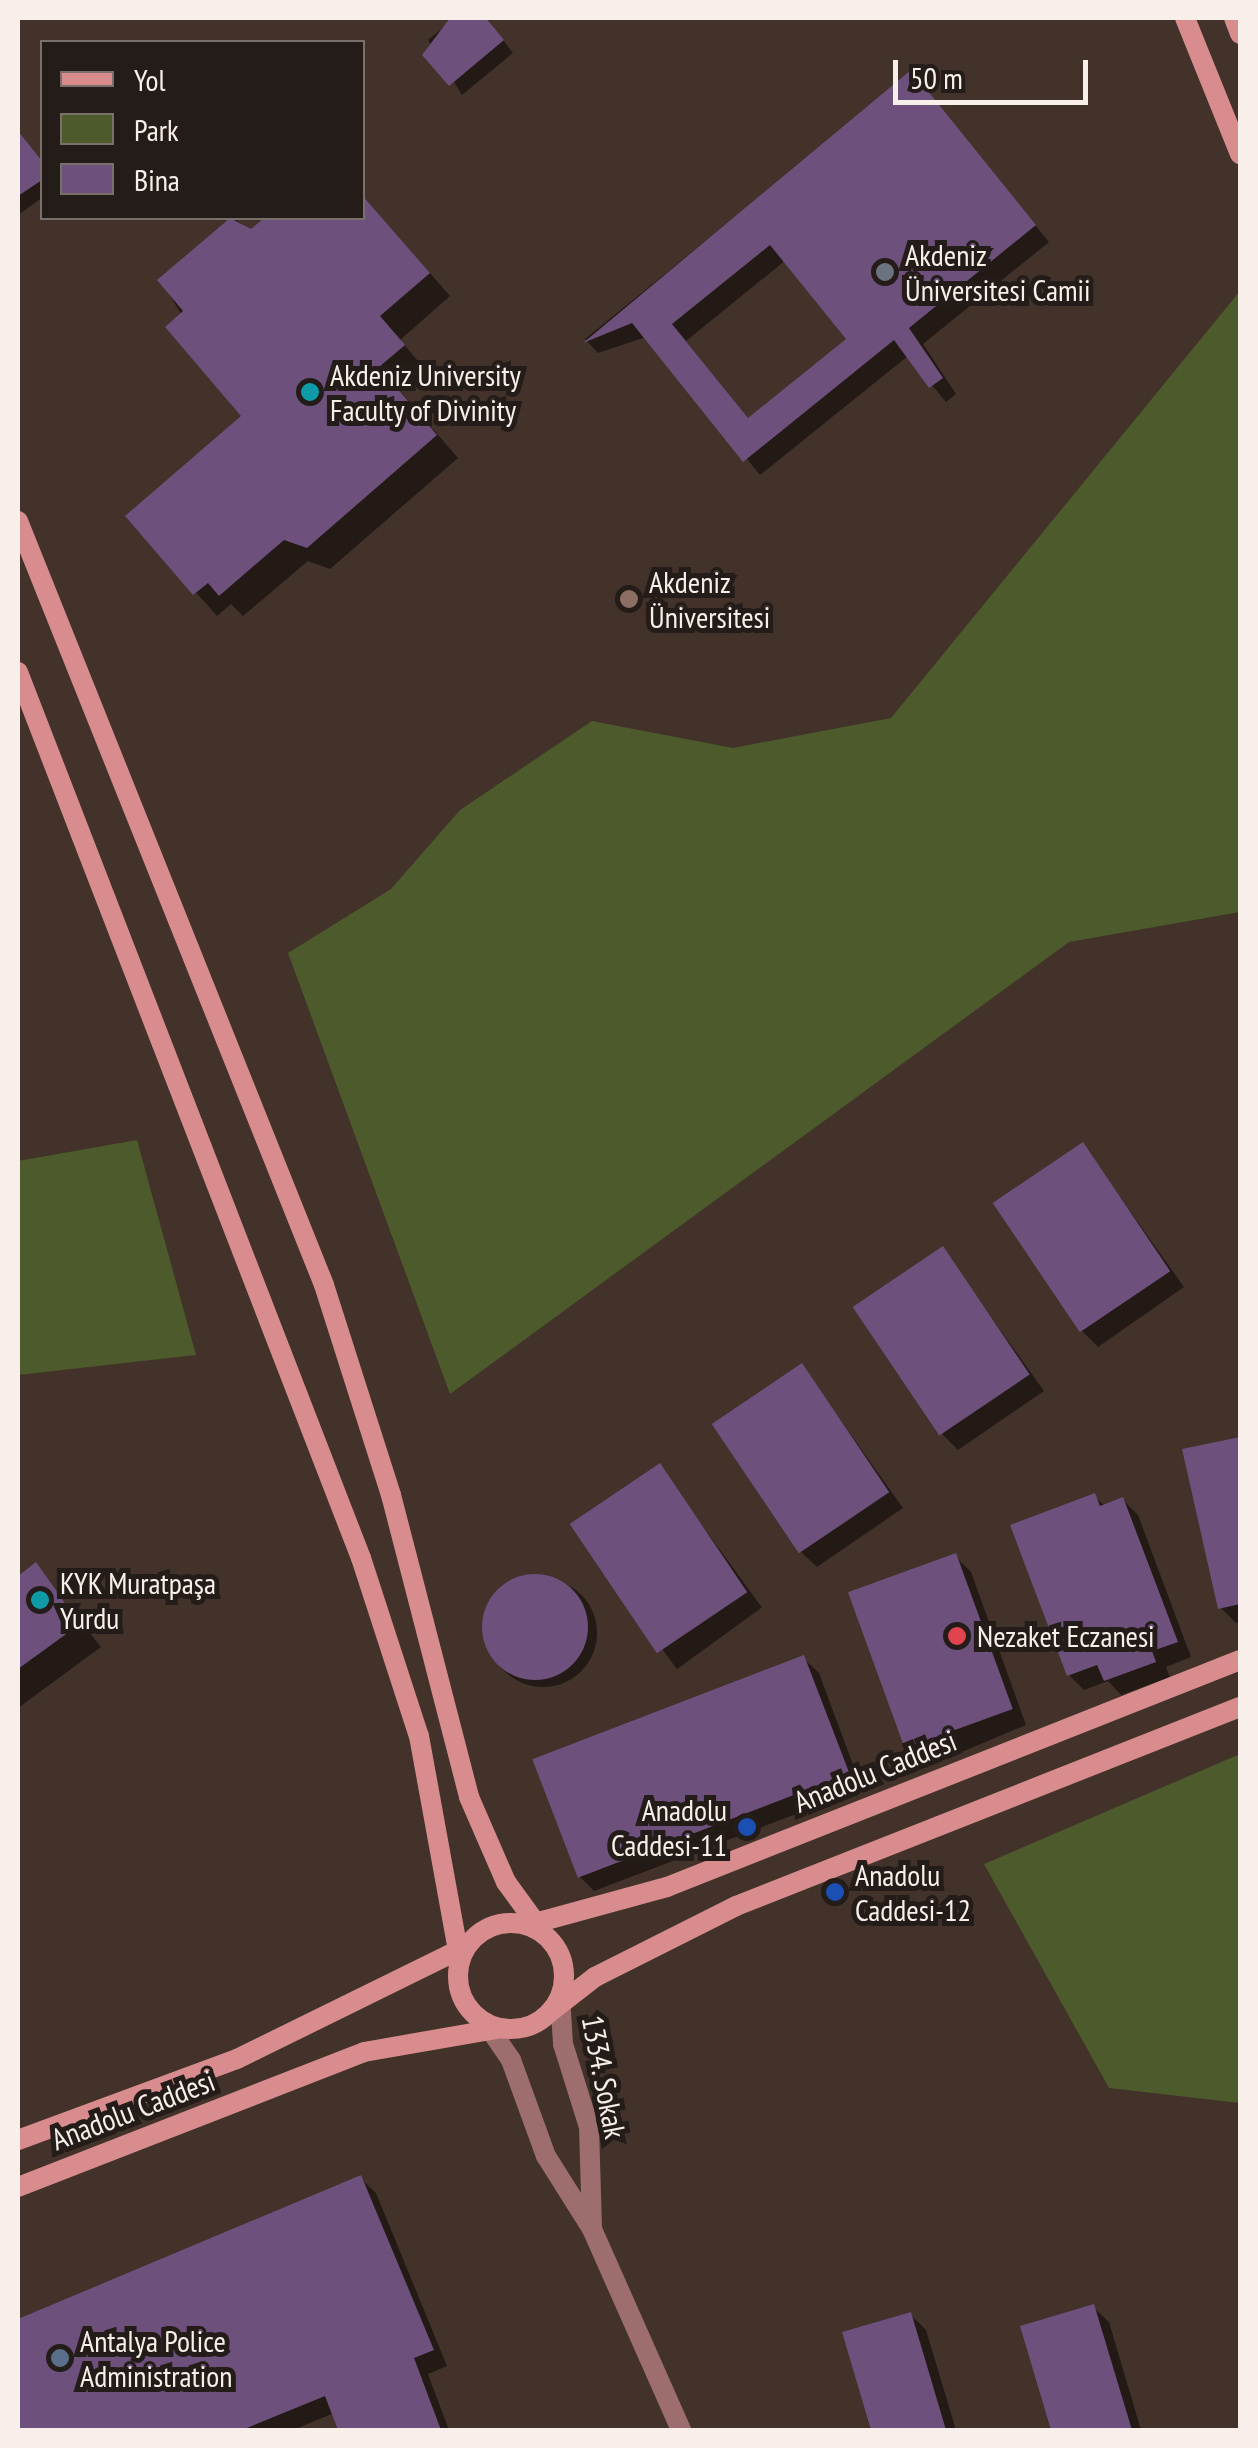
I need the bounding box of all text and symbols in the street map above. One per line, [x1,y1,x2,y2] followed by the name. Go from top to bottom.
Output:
[40,40,365,220] legend
[898,40,1093,102] scale bar
[910,58,963,97] text: 50 m
[134,60,165,99] text: Yol
[134,110,179,149] text: Park
[134,160,180,199] text: Bina
[905,237,1091,308] place label: Akdeniz Üniversitesi Camii
[874,261,896,283] marker: Akdeniz Üniversitesi Camii
[330,357,522,428] place label: Akdeniz University Faculty of Divinity
[299,381,321,403] marker: Akdeniz University Faculty of Divinity
[649,564,770,634] place label: Akdeniz Üniversitesi
[618,588,640,610] marker: Akdeniz Üniversitesi
[60,1565,217,1636] place label: KYK Muratpaşa Yurdu
[29,1589,51,1611] marker: KYK Muratpaşa Yurdu
[977,1618,1155,1654] place label: Nezaket Eczanesi
[946,1625,968,1647] marker: Nezaket Eczanesi
[788,1722,962,1820] street label: Anadolu Caddesi
[611,1792,727,1862] place label: Anadolu Caddesi-11
[736,1816,758,1838] marker: Anadolu Caddesi-11
[855,1857,971,1928] place label: Anadolu Caddesi-12
[824,1881,846,1903] marker: Anadolu Caddesi-12
[574,2011,634,2143] street label: 1334. Sokak
[46,2062,220,2158] street label: Anadolu Caddesi
[80,2323,232,2394] place label: Antalya Police Administration
[49,2347,71,2369] marker: Antalya Police Administration

